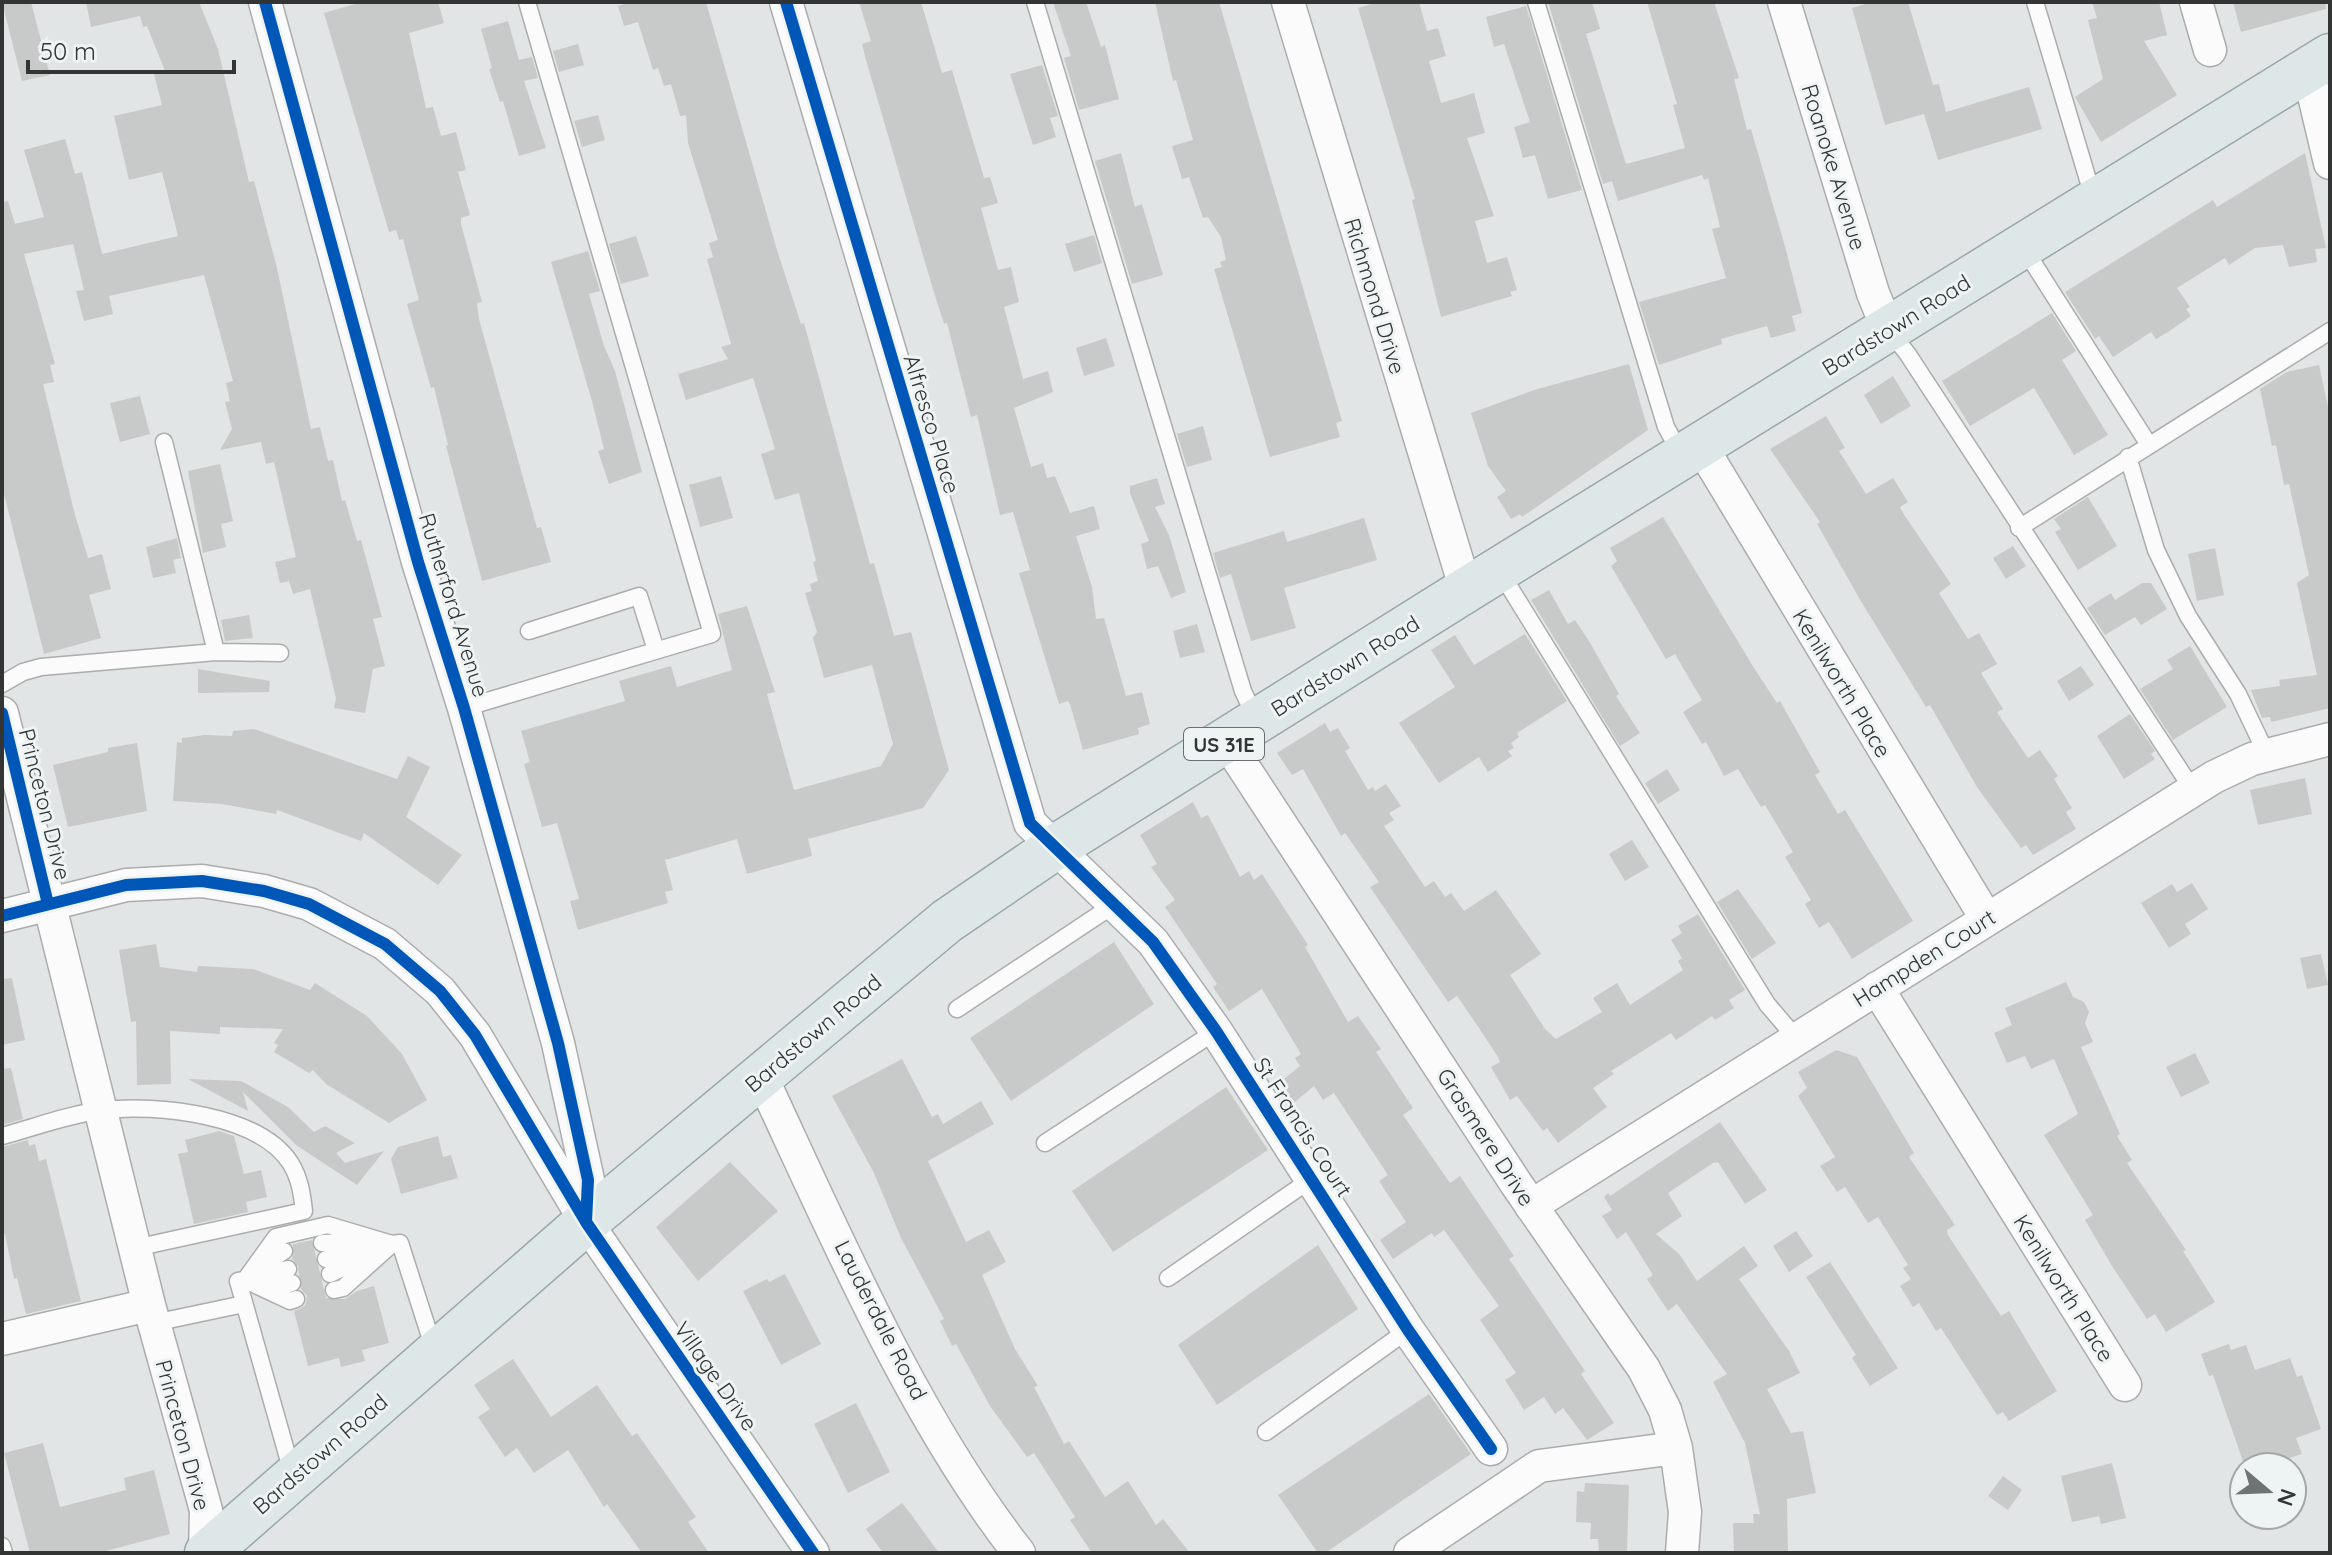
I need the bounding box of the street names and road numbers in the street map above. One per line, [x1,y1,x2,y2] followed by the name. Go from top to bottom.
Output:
[1795,81,1873,253] street label: Roanoke Avenue
[1338,215,1412,377] street label: Richmond Drive
[1817,268,1975,382] street label: Bardstown Road
[898,351,966,497] street label: Alfresco Place
[413,510,495,700] street label: Rutherford Avenue
[1787,604,1897,762] street label: Kenilworth Place
[1266,609,1424,723] street label: Bardstown Road
[13,725,77,883] street label: Princeton Drive
[1184,728,1264,760] road number: US 31E
[1847,903,2001,1013] street label: Hampden Court
[739,968,887,1098] street label: Bardstown Road
[1247,1052,1359,1202] street label: St Francis Court
[1431,1063,1541,1211] street label: Grasmere Drive
[2007,1209,2121,1367] street label: Kenilworth Place
[829,1235,933,1405] street label: Lauderdale Road
[668,1316,764,1436] street label: Village Drive
[149,1356,217,1514] street label: Princeton Drive
[247,1388,393,1520] street label: Bardstown Road

